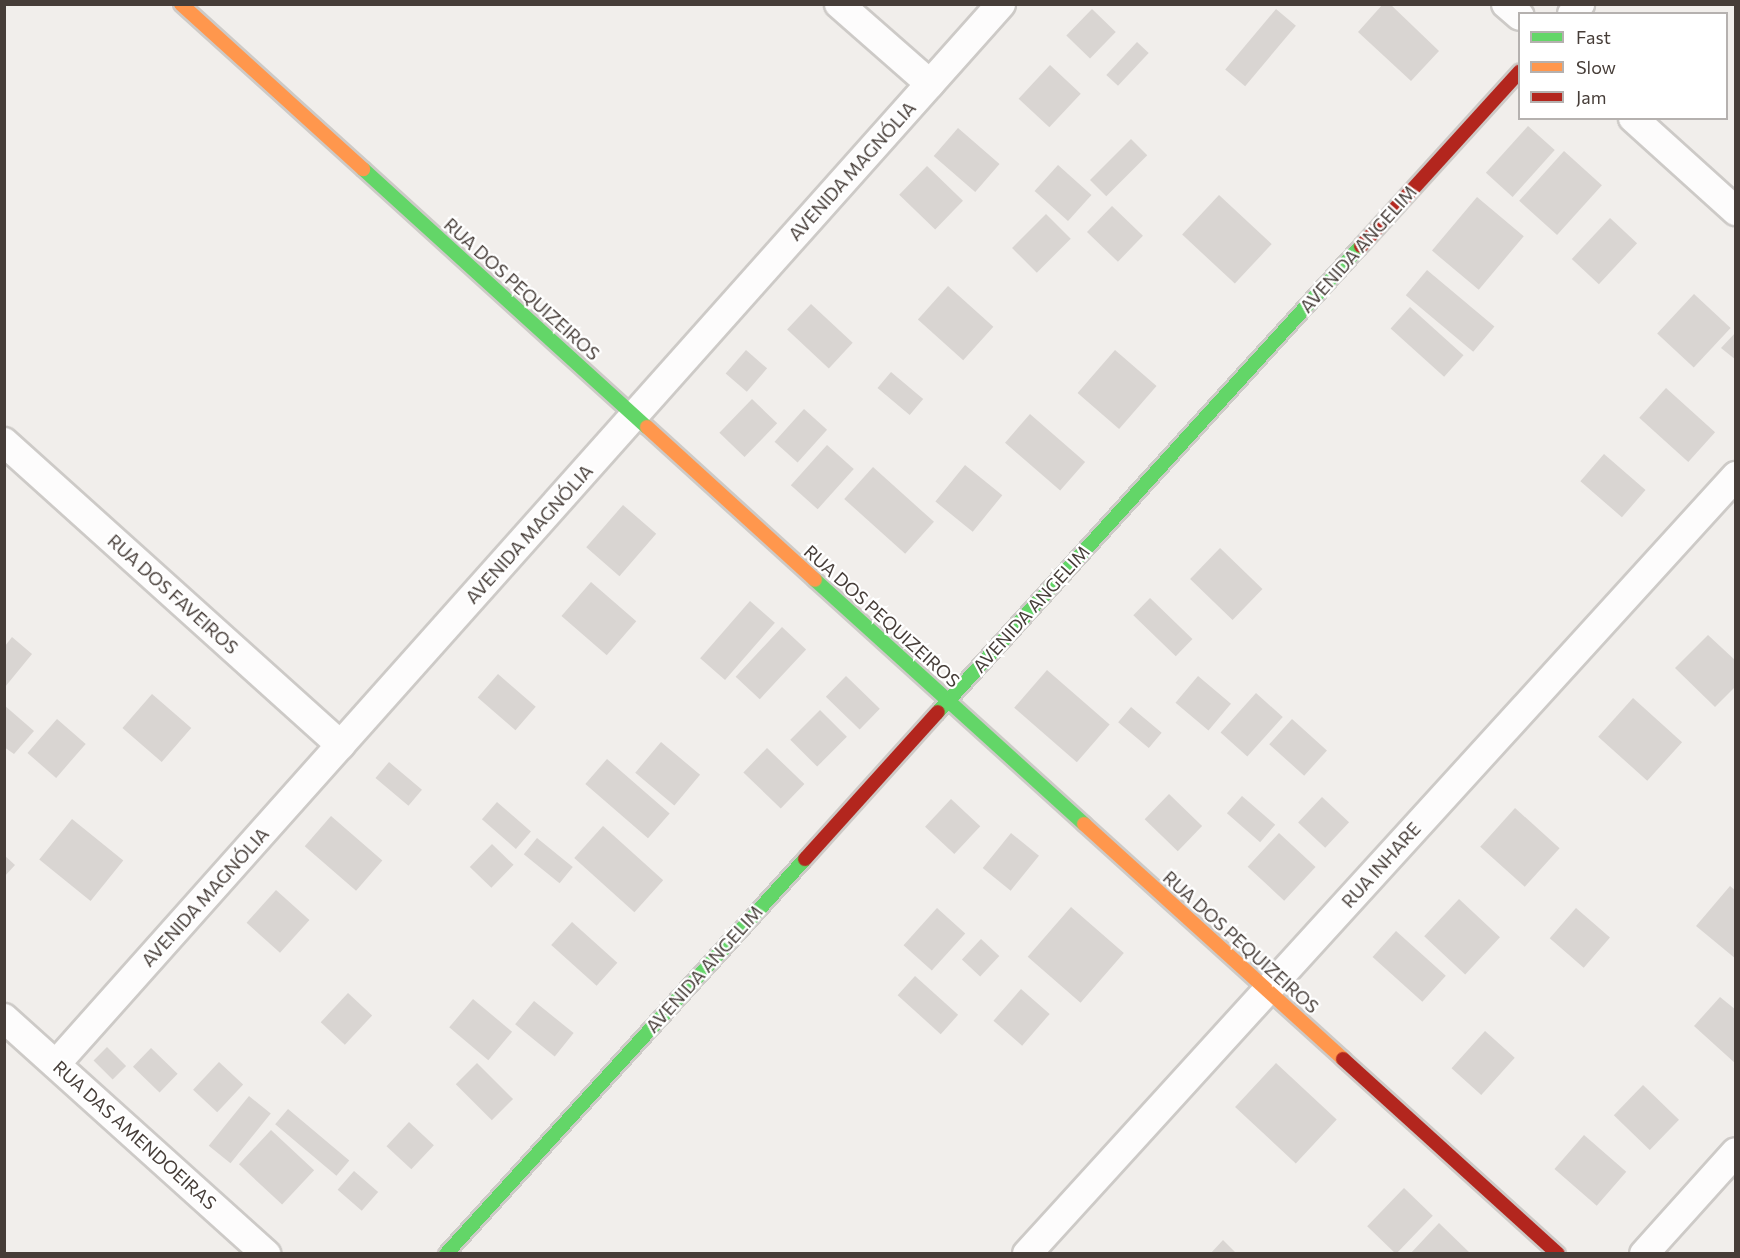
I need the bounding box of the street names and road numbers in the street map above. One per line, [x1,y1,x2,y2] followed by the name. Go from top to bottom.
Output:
[784,97,920,245] street label: AVENIDA MAGNÓLIA
[1295,181,1421,317] street label: AVENIDA ANGELIM
[440,213,604,365] street label: RUA DOS PEQUIZEIROS
[461,460,597,608] street label: AVENIDA MAGNÓLIA
[103,530,243,658] street label: RUA DOS FAVEIROS
[800,540,964,692] street label: RUA DOS PEQUIZEIROS
[968,541,1094,677] street label: AVENIDA ANGELIM
[1337,818,1425,912] street label: RUA INHARE
[137,823,273,971] street label: AVENIDA MAGNÓLIA
[1159,866,1323,1018] street label: RUA DOS PEQUIZEIROS
[641,901,767,1037] street label: AVENIDA ANGELIM
[49,1056,221,1214] street label: RUA DAS AMENDOEIRAS

